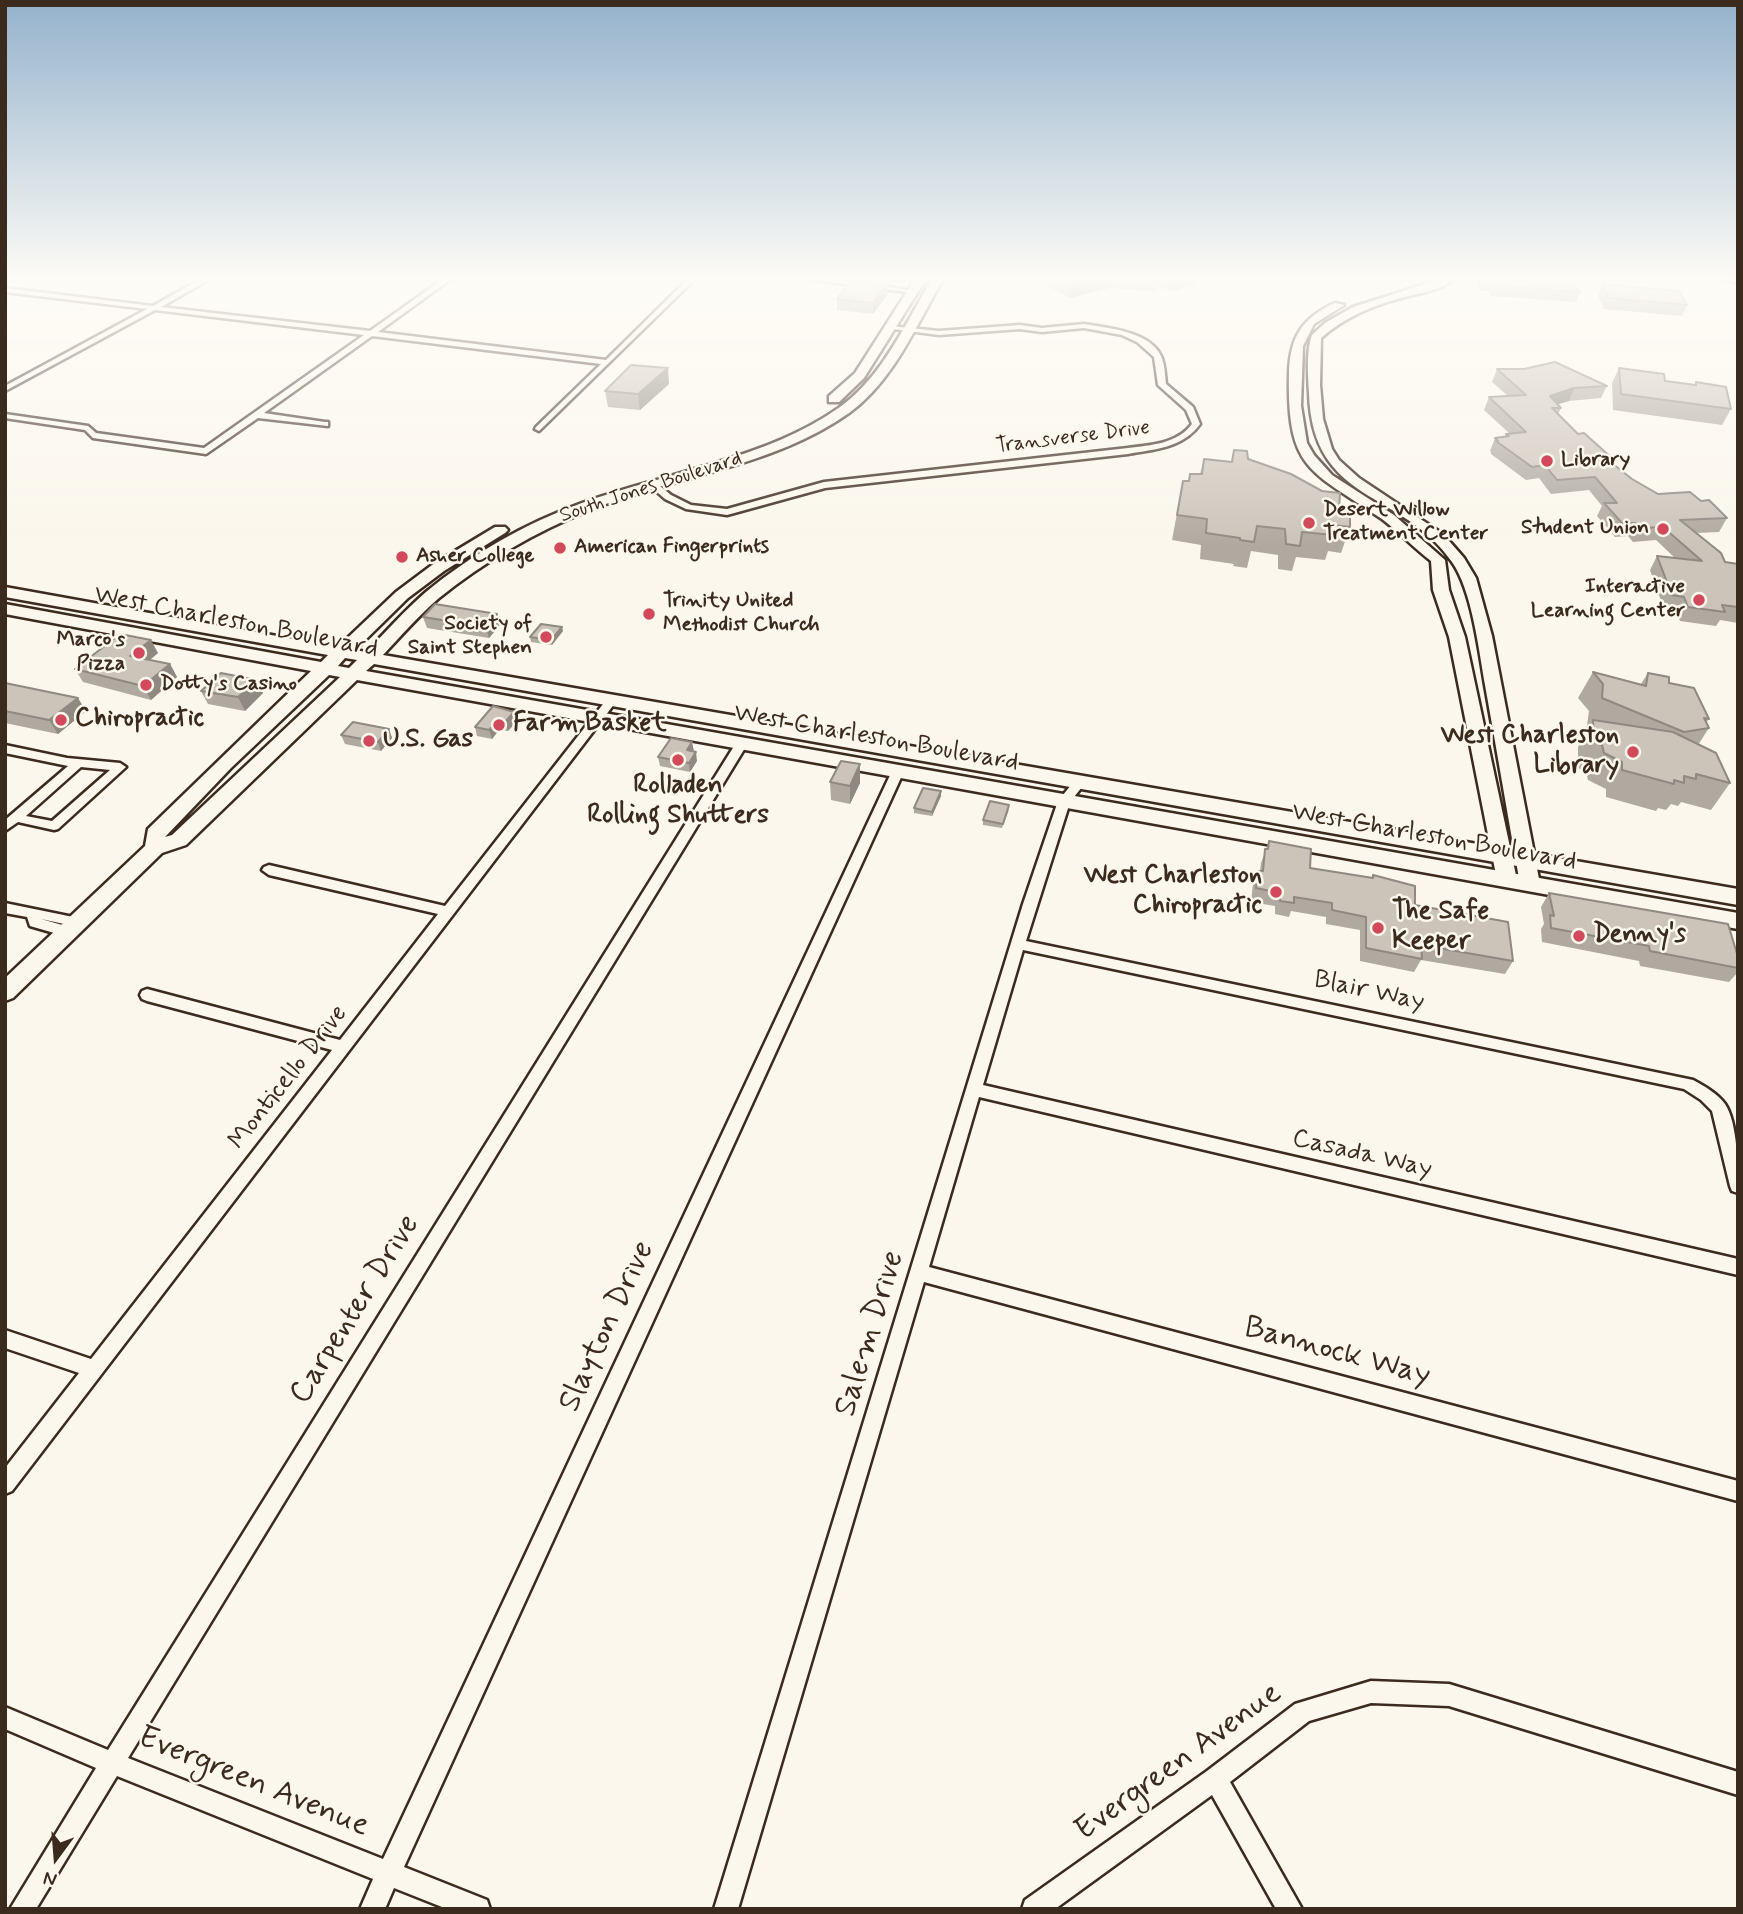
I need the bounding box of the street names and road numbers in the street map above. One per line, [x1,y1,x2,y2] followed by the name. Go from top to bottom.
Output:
[995,416,1151,460] street label: Transverse Drive
[557,447,745,529] street label: South Jones Boulevard
[91,580,381,666] street label: West Charleston Boulevard
[731,699,1021,779] street label: West Charleston Boulevard
[1289,798,1579,878] street label: West Charleston Boulevard
[1311,965,1427,1019] street label: Blair Way
[223,1000,355,1156] street label: Monticello Drive
[1289,1124,1435,1186] street label: Casada Way
[282,1208,430,1412] street label: Carpenter Drive
[552,1235,664,1419] street label: Slayton Drive
[828,1247,914,1421] street label: Salem Drive
[1240,1310,1434,1396] street label: Bannock Way
[1068,1675,1290,1851] street label: Evergreen Avenue
[132,1719,374,1847] street label: Evergreen Avenue

